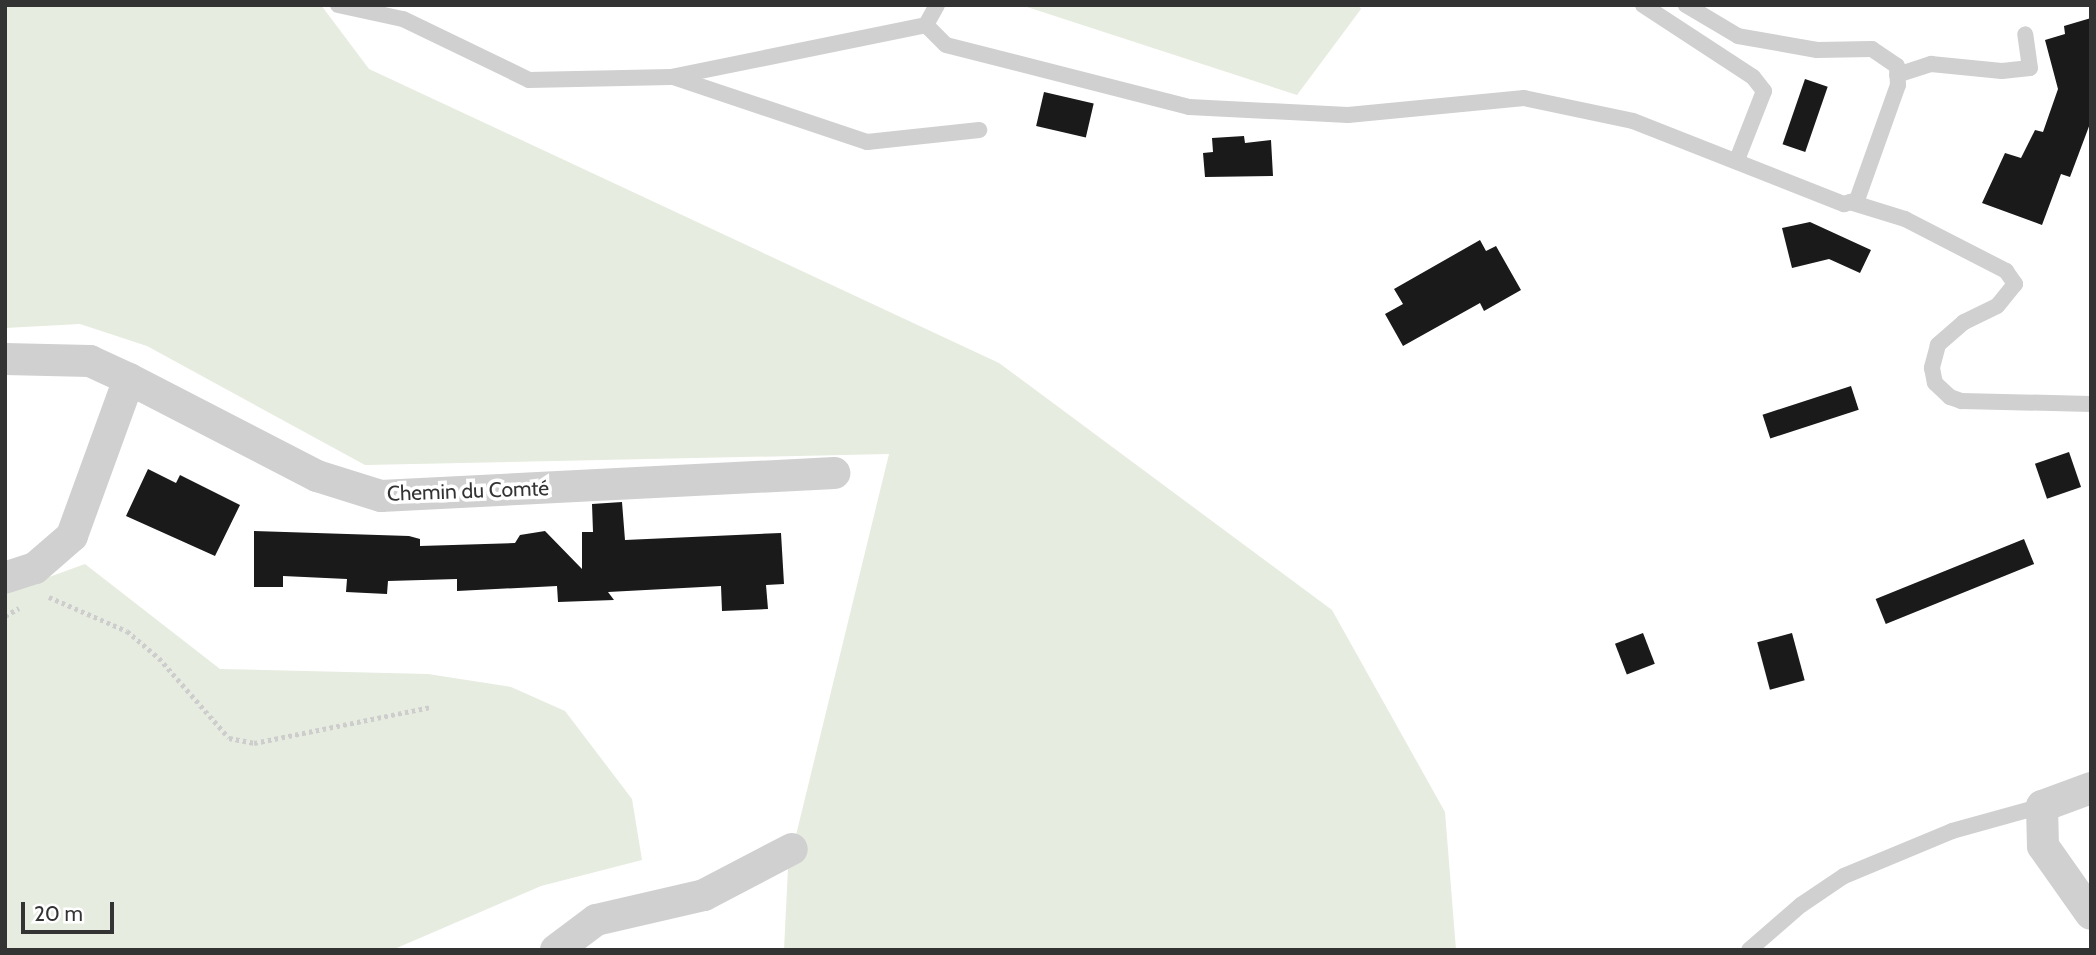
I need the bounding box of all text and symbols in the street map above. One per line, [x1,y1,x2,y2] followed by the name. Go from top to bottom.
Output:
[387,476,549,506] street label: Chemin du Comté
[24,888,117,932] scale bar
[34,901,83,926] text: 20 m

